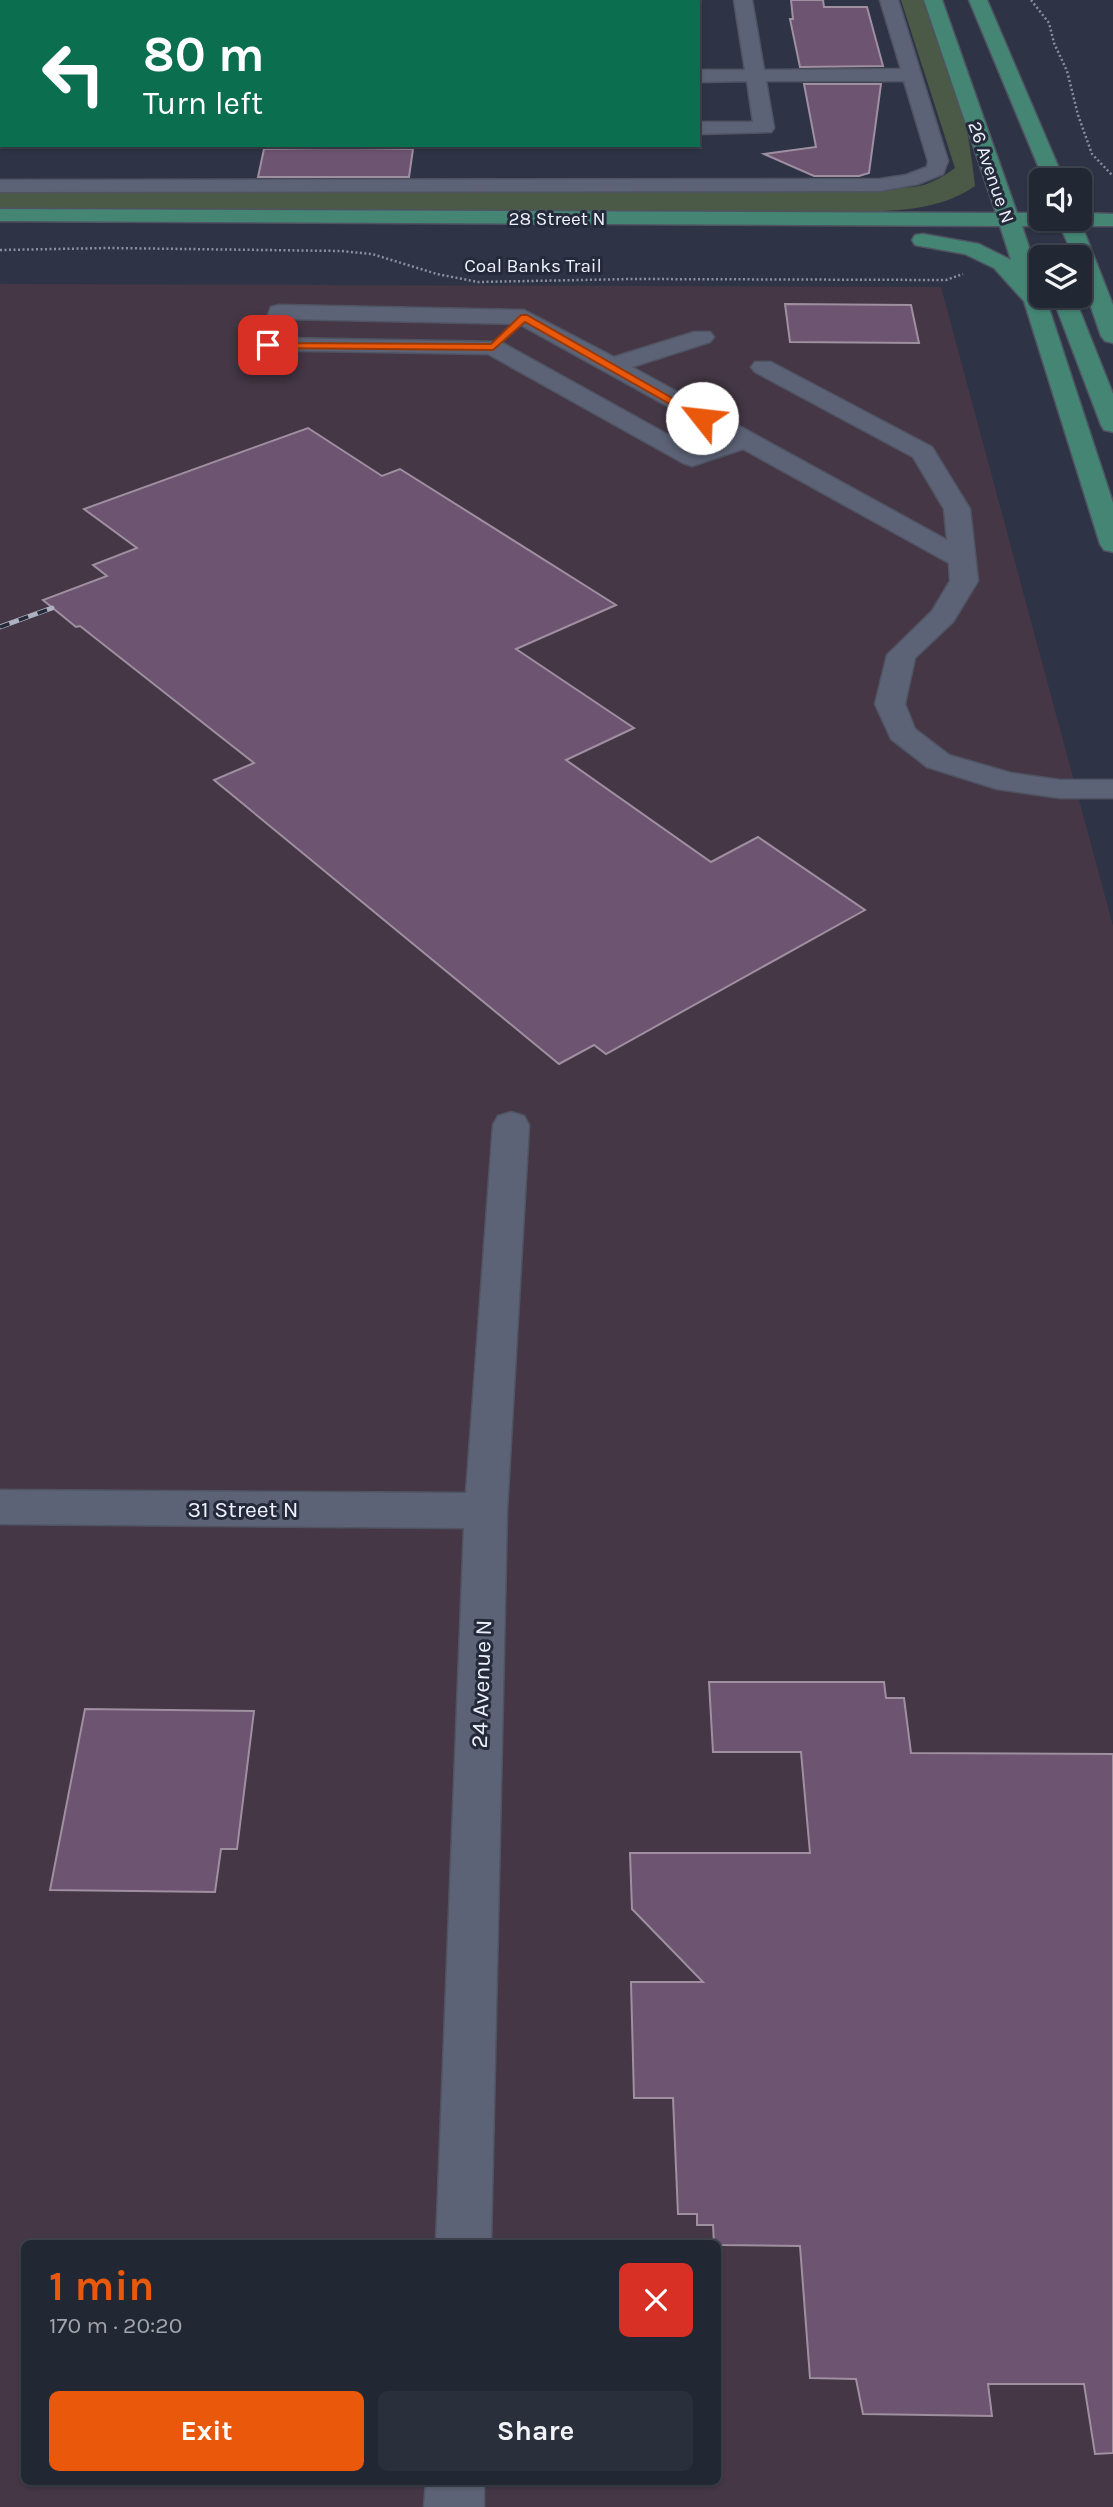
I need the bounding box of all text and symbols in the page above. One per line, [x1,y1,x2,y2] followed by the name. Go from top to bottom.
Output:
[143,26,265,83] text: 80 m
[28,28,119,119] icon: left
[143,85,263,122] text: Turn left
[963,118,1019,226] street label: 26 Avenue N
[1029,168,1092,308] map controls
[1029,168,1092,231] button: sound
[509,208,605,230] street label: 28 Street N
[1029,245,1092,308] button: layers
[464,255,602,277] street label: Coal Banks Trail
[238,315,298,375] pin
[249,326,287,364] icon: arrive
[665,381,739,455] position arrow
[188,1496,298,1523] street label: 31 Street N
[466,1619,497,1749] street label: 24 Avenue N
[49,2261,154,2311] text: 1 min
[619,2263,693,2337] button: close
[49,2312,182,2339] text: 170 m · 20:20
[49,2391,364,2471] button: Exit
[378,2391,693,2471] button: Share

